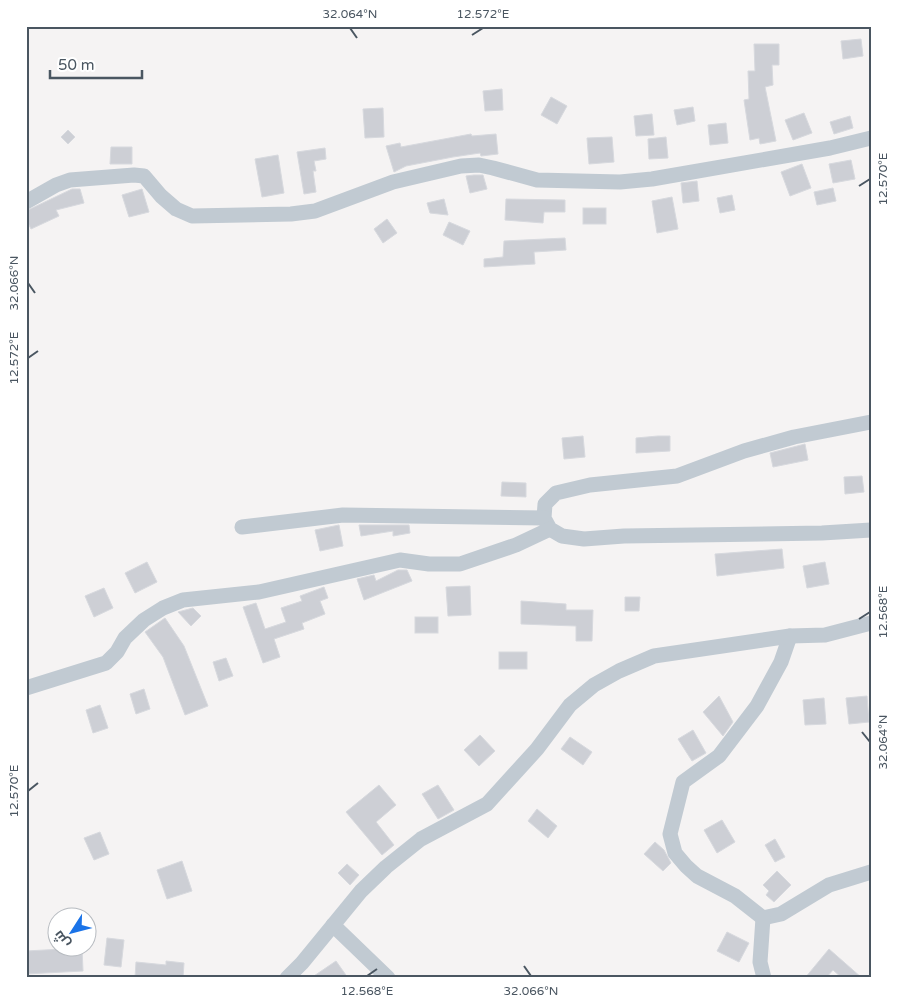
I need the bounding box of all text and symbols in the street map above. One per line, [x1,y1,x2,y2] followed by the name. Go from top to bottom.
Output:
[323,7,377,21] text: 32.064°N
[457,7,510,21] text: 12.572°E
[50,48,142,80] scale bar
[58,56,95,74] text: 50 m
[876,152,890,206] text: 12.570°E
[7,256,21,310] text: 32.066°N
[7,331,21,385] text: 12.572°E
[876,585,890,639] text: 12.568°E
[876,715,890,769] text: 32.064°N
[7,764,21,818] text: 12.570°E
[48,906,98,956] north arrow
[50,927,74,952] text: ش
[341,984,394,998] text: 12.568°E
[504,984,558,998] text: 32.066°N

